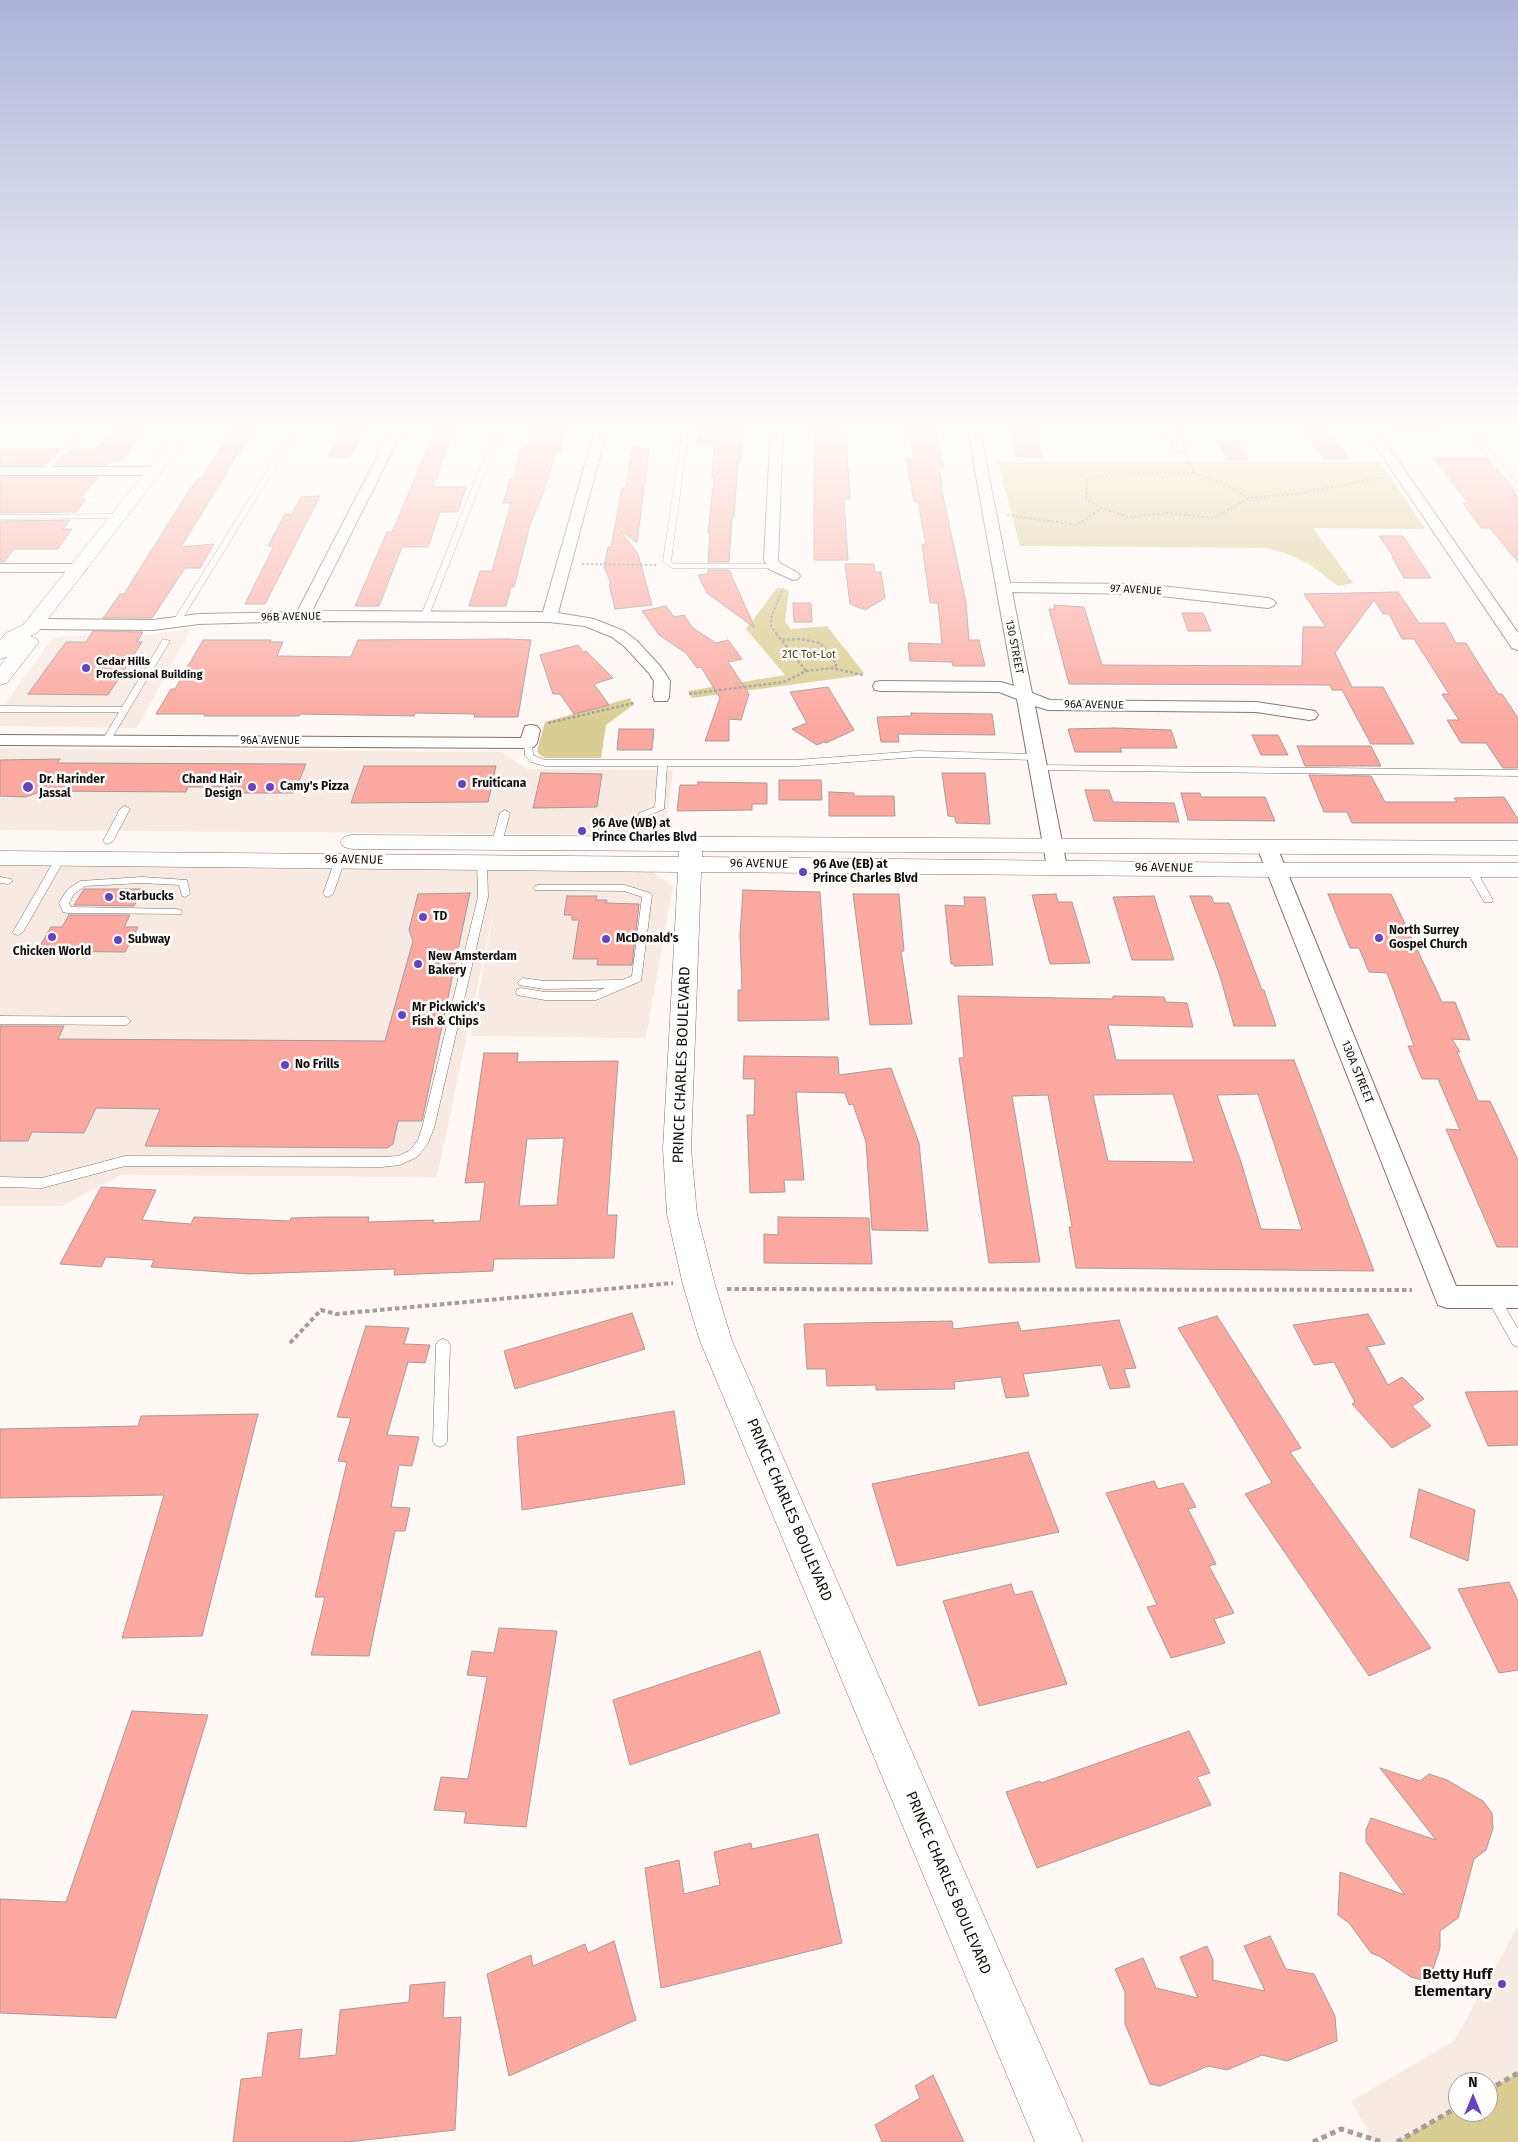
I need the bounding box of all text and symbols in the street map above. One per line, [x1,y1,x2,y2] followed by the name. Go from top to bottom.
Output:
[1110,582,1162,598] street label: 97 AVENUE
[261,610,321,624] street label: 96B AVENUE
[1002,619,1026,675] street label: 130 STREET
[782,648,836,662] park label: 21C Tot-Lot
[96,655,202,681] place label: Cedar Hills Professional Building
[80,662,92,674] marker: Cedar Hills Professional Building
[1064,698,1124,712] street label: 96A AVENUE
[240,734,300,748] street label: 96A AVENUE
[39,773,105,801] place label: Dr. Harinder Jassal
[182,773,242,801] place label: Chand Hair Design
[472,777,526,791] place label: Fruiticana
[456,778,468,790] marker: Fruiticana
[21,780,35,794] marker: Dr. Harinder Jassal
[280,780,349,794] place label: Camy's Pizza
[246,781,258,793] marker: Chand Hair Design
[264,781,276,793] marker: Camy's Pizza
[592,817,697,845] place label: 96 Ave (WB) at Prince Charles Blvd
[576,825,588,837] marker: 96 Ave (WB) at Prince Charles Blvd
[325,852,383,868] street label: 96 AVENUE
[730,856,788,872] street label: 96 AVENUE
[813,858,918,886] place label: 96 Ave (EB) at Prince Charles Blvd
[1135,860,1193,876] street label: 96 AVENUE
[797,866,809,878] marker: 96 Ave (EB) at Prince Charles Blvd
[119,890,174,904] place label: Starbucks
[103,891,115,903] marker: Starbucks
[433,910,447,924] place label: TD
[417,911,429,923] marker: TD
[1389,924,1467,952] place label: North Surrey Gospel Church
[46,931,58,943] marker: Chicken World
[616,932,679,946] place label: McDonald's
[1373,932,1385,944] marker: North Surrey Gospel Church
[128,933,170,947] place label: Subway
[600,933,612,945] marker: McDonald's
[112,934,124,946] marker: Subway
[13,945,91,959] place label: Chicken World
[428,950,517,978] place label: New Amsterdam Bakery
[412,958,424,970] marker: New Amsterdam Bakery
[670,966,694,1164] street label: PRINCE CHARLES BOULEVARD
[412,1001,485,1029] place label: Mr Pickwick's Fish & Chips
[396,1009,408,1021] marker: Mr Pickwick's Fish & Chips
[1338,1038,1376,1106] street label: 130A STREET
[295,1058,339,1072] place label: No Frills
[279,1059,291,1071] marker: No Frills
[742,1416,836,1604] street label: PRINCE CHARLES BOULEVARD
[901,1789,995,1977] street label: PRINCE CHARLES BOULEVARD
[1414,1966,1492,2001] place label: Betty Huff Elementary
[1496,1978,1508,1990] marker: Betty Huff Elementary
[1448,2072,1498,2122] north arrow
[1468,2074,1478,2091] text: N

